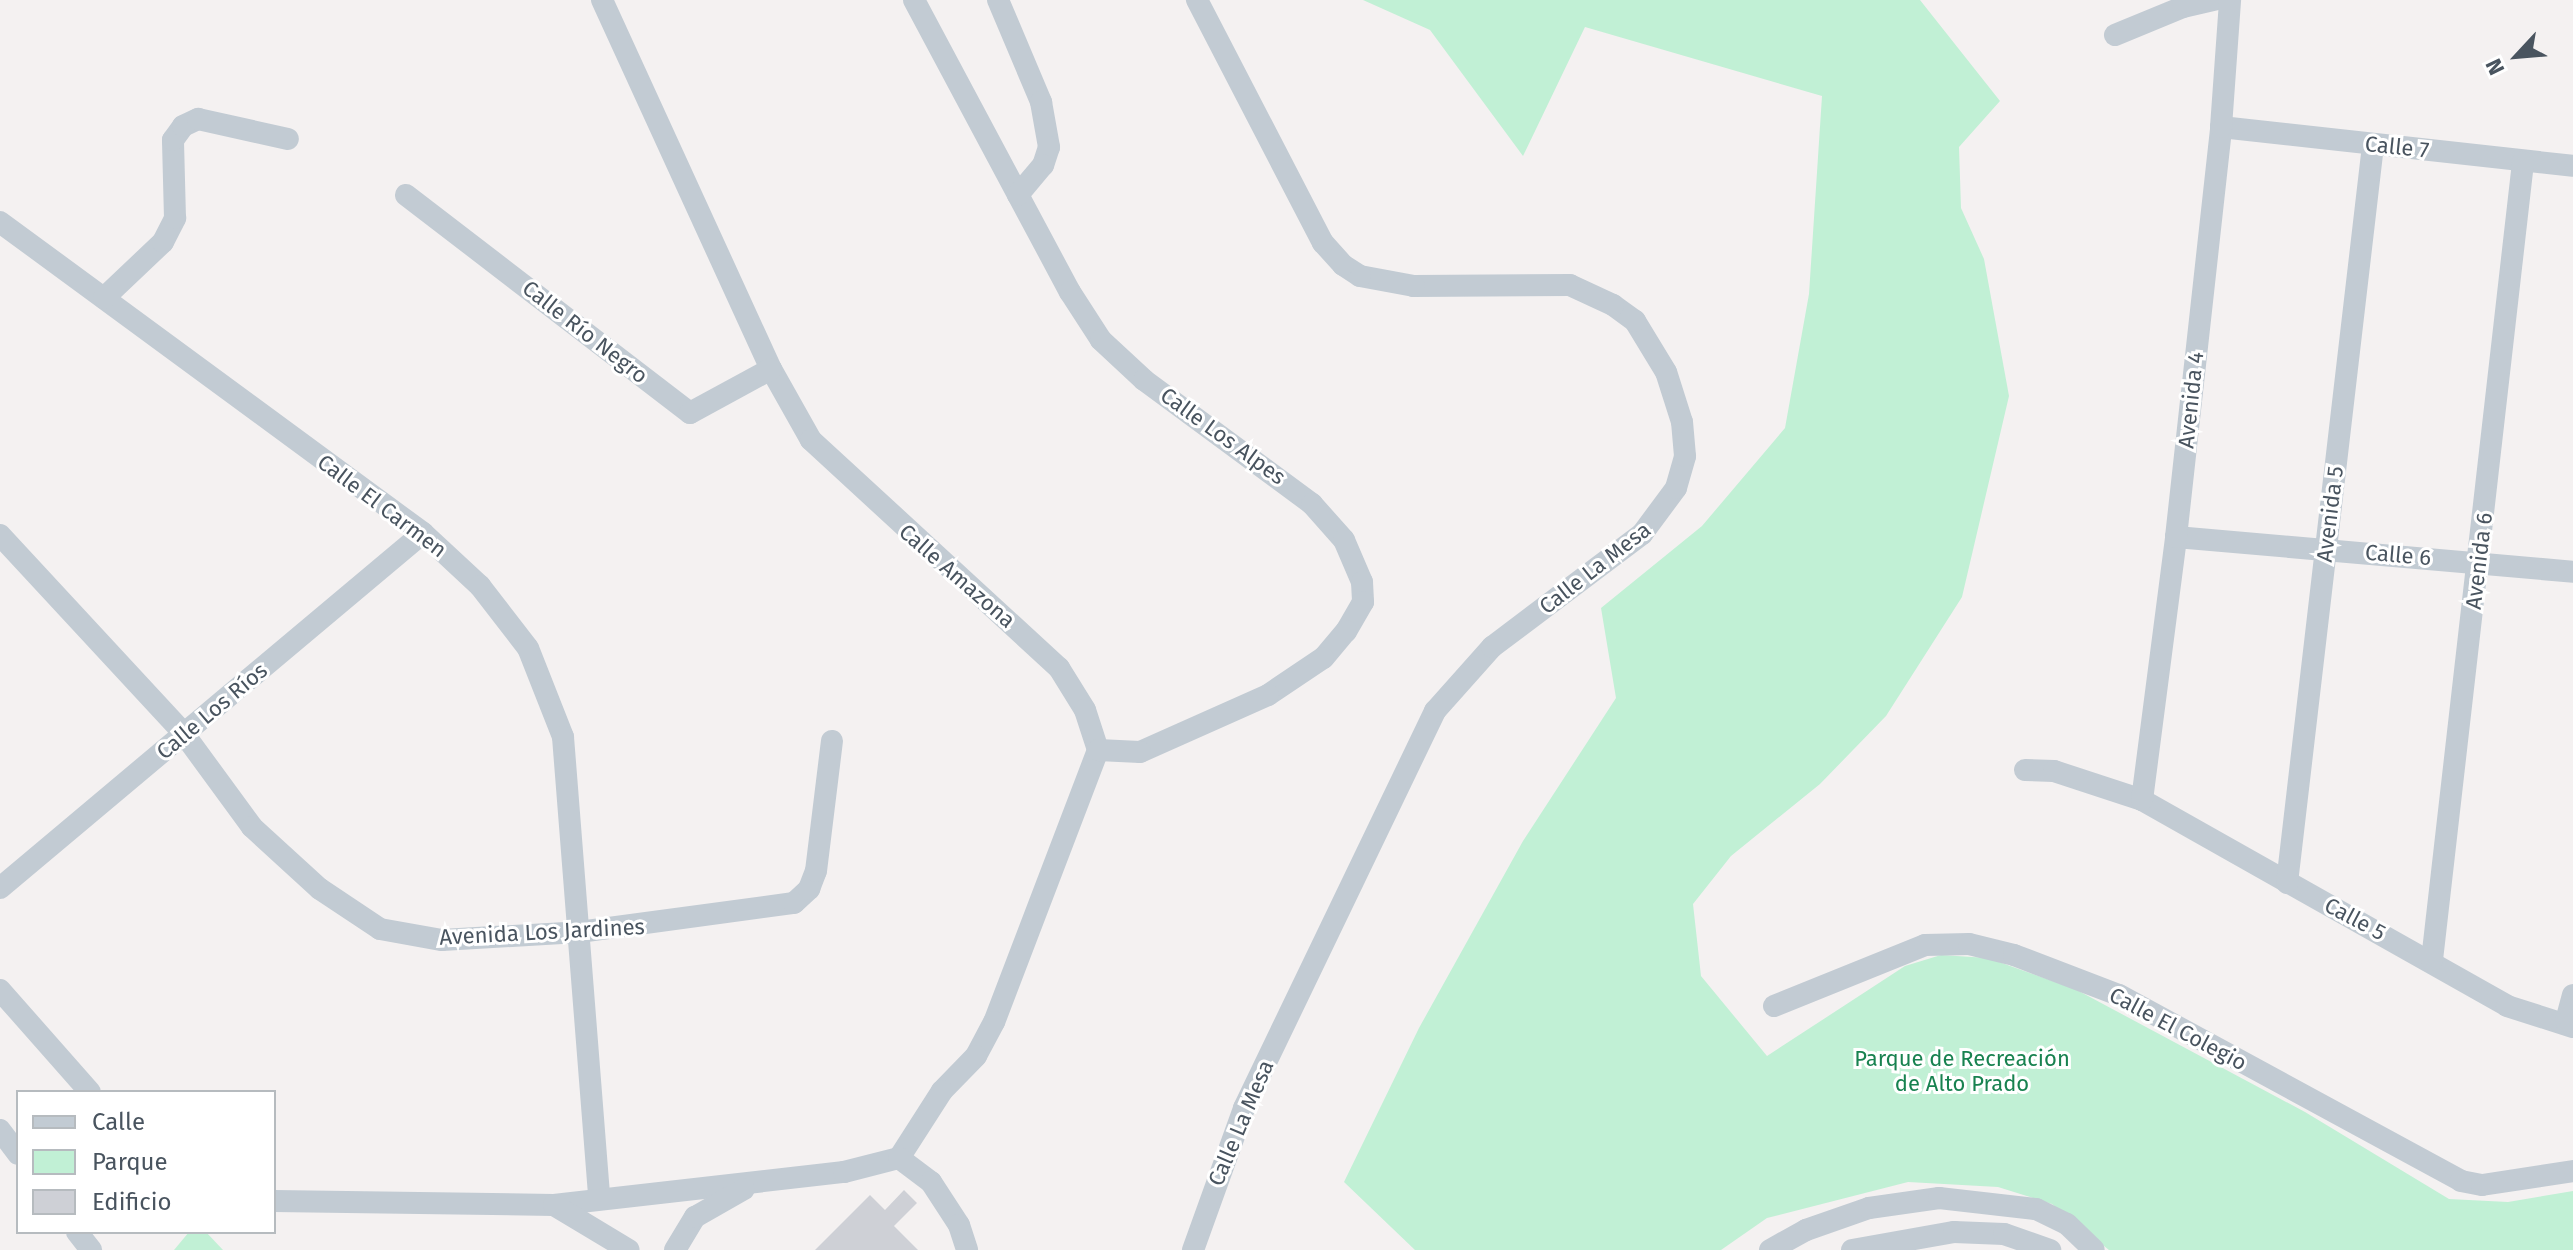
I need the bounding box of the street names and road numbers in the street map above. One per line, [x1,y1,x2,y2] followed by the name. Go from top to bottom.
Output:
[2364,131,2430,163] street label: Calle 7
[517,275,653,389] street label: Calle Río Negro
[2173,350,2209,450] street label: Avenida 4
[1155,382,1291,490] street label: Calle Los Alpes
[312,449,452,563] street label: Calle El Carmen
[2311,465,2349,563] street label: Avenida 5
[2460,511,2498,611] street label: Avenida 6
[1534,516,1656,620] street label: Calle La Mesa
[894,518,1020,634] street label: Calle Amazona
[2364,539,2432,571] street label: Calle 6
[151,657,273,765] street label: Calle Los Ríos
[2320,892,2390,946] street label: Calle 5
[439,913,645,951] street label: Avenida Los Jardines
[2105,982,2251,1076] street label: Calle El Colegio
[1203,1056,1279,1190] street label: Calle La Mesa

